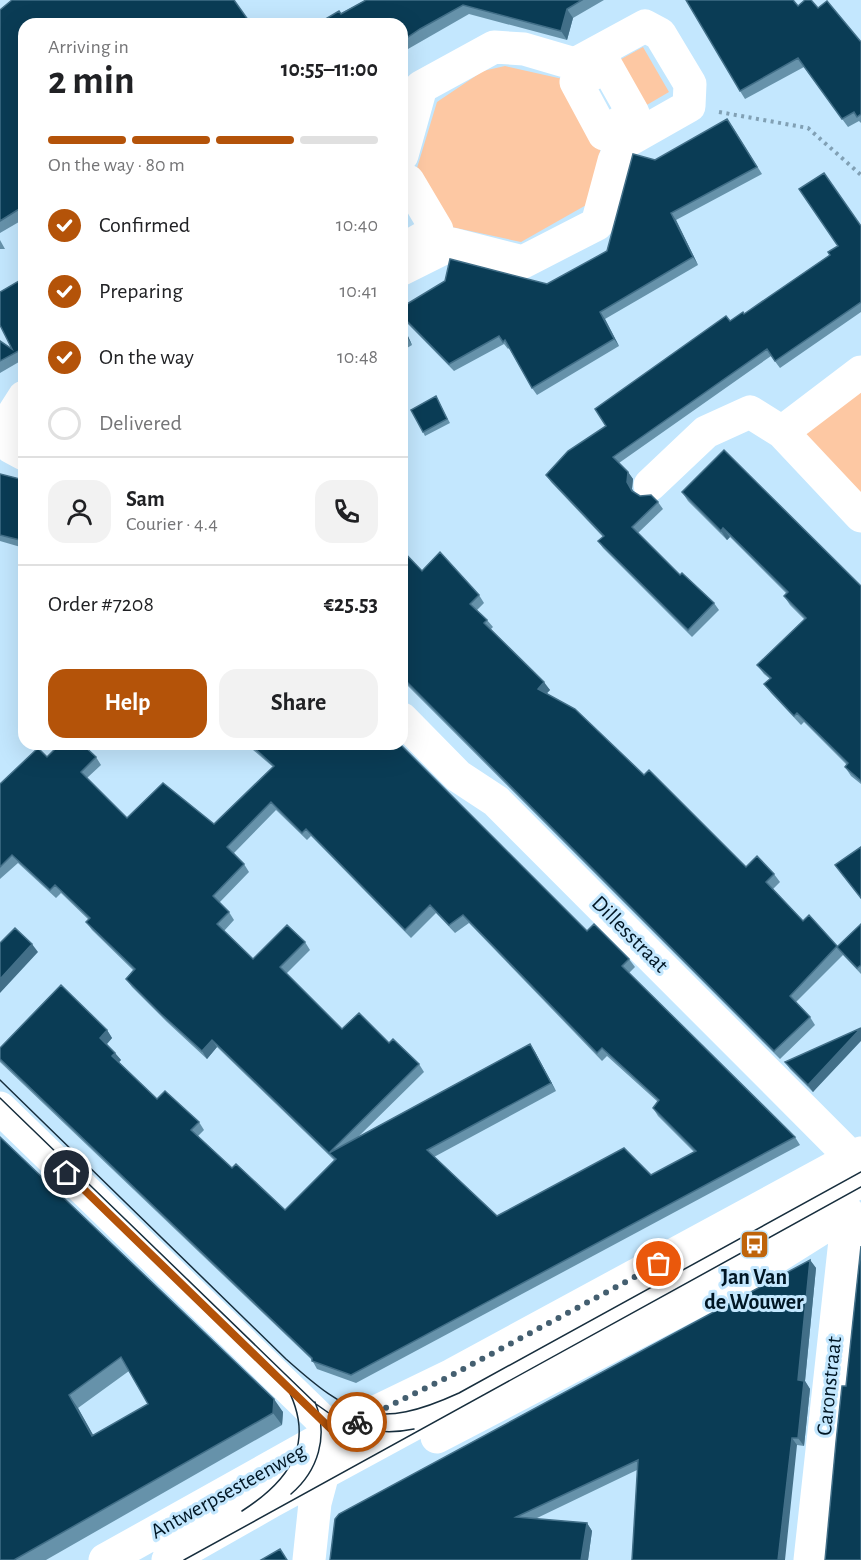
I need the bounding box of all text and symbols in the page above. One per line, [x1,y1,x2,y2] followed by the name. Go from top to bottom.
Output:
[48,37,129,57] text: Arriving in
[281,58,378,80] text: 10:55–11:00
[48,62,135,101] text: 2 min
[48,155,185,175] text: On the way · 80 m
[48,209,81,242] icon: check
[99,214,190,236] text: Confirmed
[336,215,378,235] text: 10:40
[48,275,81,308] icon: check
[99,280,183,302] text: Preparing
[339,281,378,301] text: 10:41
[48,341,81,374] icon: check
[99,346,194,368] text: On the way
[337,347,378,367] text: 10:48
[99,412,182,434] text: Delivered
[48,480,111,543] button: person
[315,480,378,543] button: phone
[126,488,165,510] text: Sam
[126,514,218,534] text: Courier · 4.4
[48,593,154,615] text: Order #7208
[324,593,378,615] text: €25.53
[48,669,207,738] button: Help
[219,669,378,738] button: Share
[588,892,672,976] street label: Dillesstraat
[41,1147,92,1198] pin
[50,1156,83,1189] icon: home
[738,1229,770,1261] bus stop icon: Jan Van de Wouwer
[633,1238,684,1289] pin
[642,1247,675,1280] icon: bag
[704,1266,804,1313] place label: Jan Van de Wouwer
[813,1335,845,1437] street label: Caronstraat
[327,1392,387,1452] courier
[341,1406,374,1439] icon: bike
[147,1439,309,1543] street label: Antwerpsesteenweg

